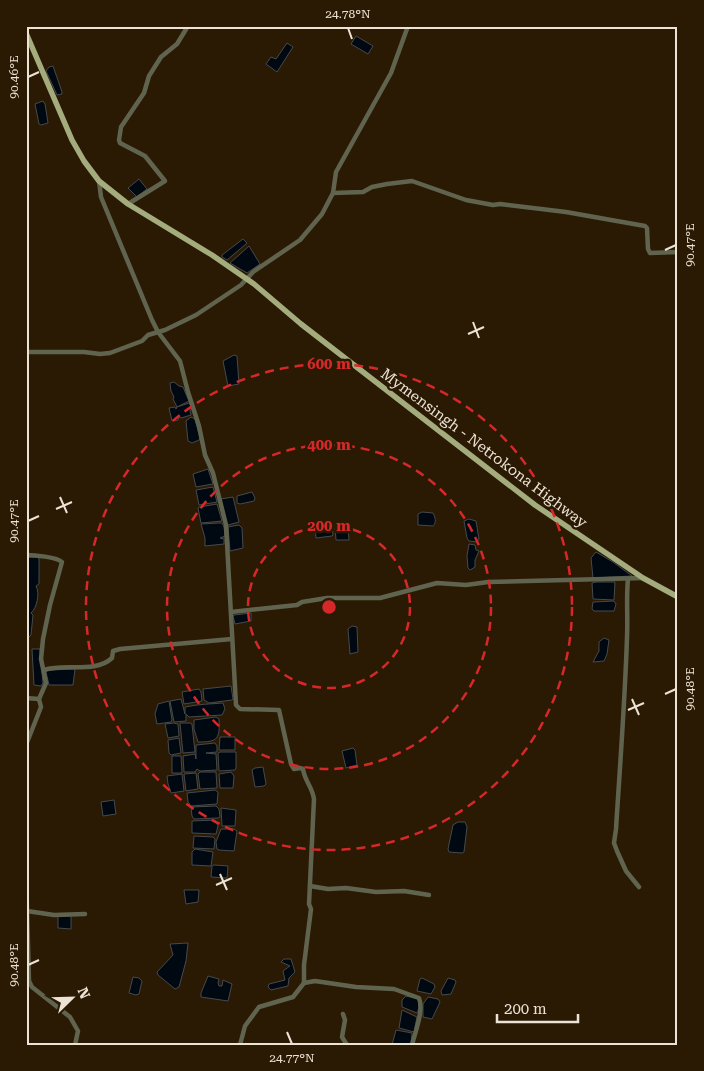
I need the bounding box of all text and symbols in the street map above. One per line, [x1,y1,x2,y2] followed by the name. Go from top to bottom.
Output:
[325,7,371,21] text: 24.78°N
[7,55,21,99] text: 90.46°E
[683,223,697,267] text: 90.47°E
[307,355,351,373] text: 600 m
[377,365,591,532] street label: Mymensingh - Netrokona Highway
[307,436,351,454] text: 400 m
[7,499,21,543] text: 90.47°E
[307,517,351,535] text: 200 m
[320,598,338,616] centre of rings
[683,667,697,711] text: 90.48°E
[7,943,21,987] text: 90.48°E
[48,974,98,1024] north arrow
[74,985,94,1001] text: N
[497,991,578,1023] scale bar
[504,1000,547,1018] text: 200 m
[269,1051,315,1065] text: 24.77°N

